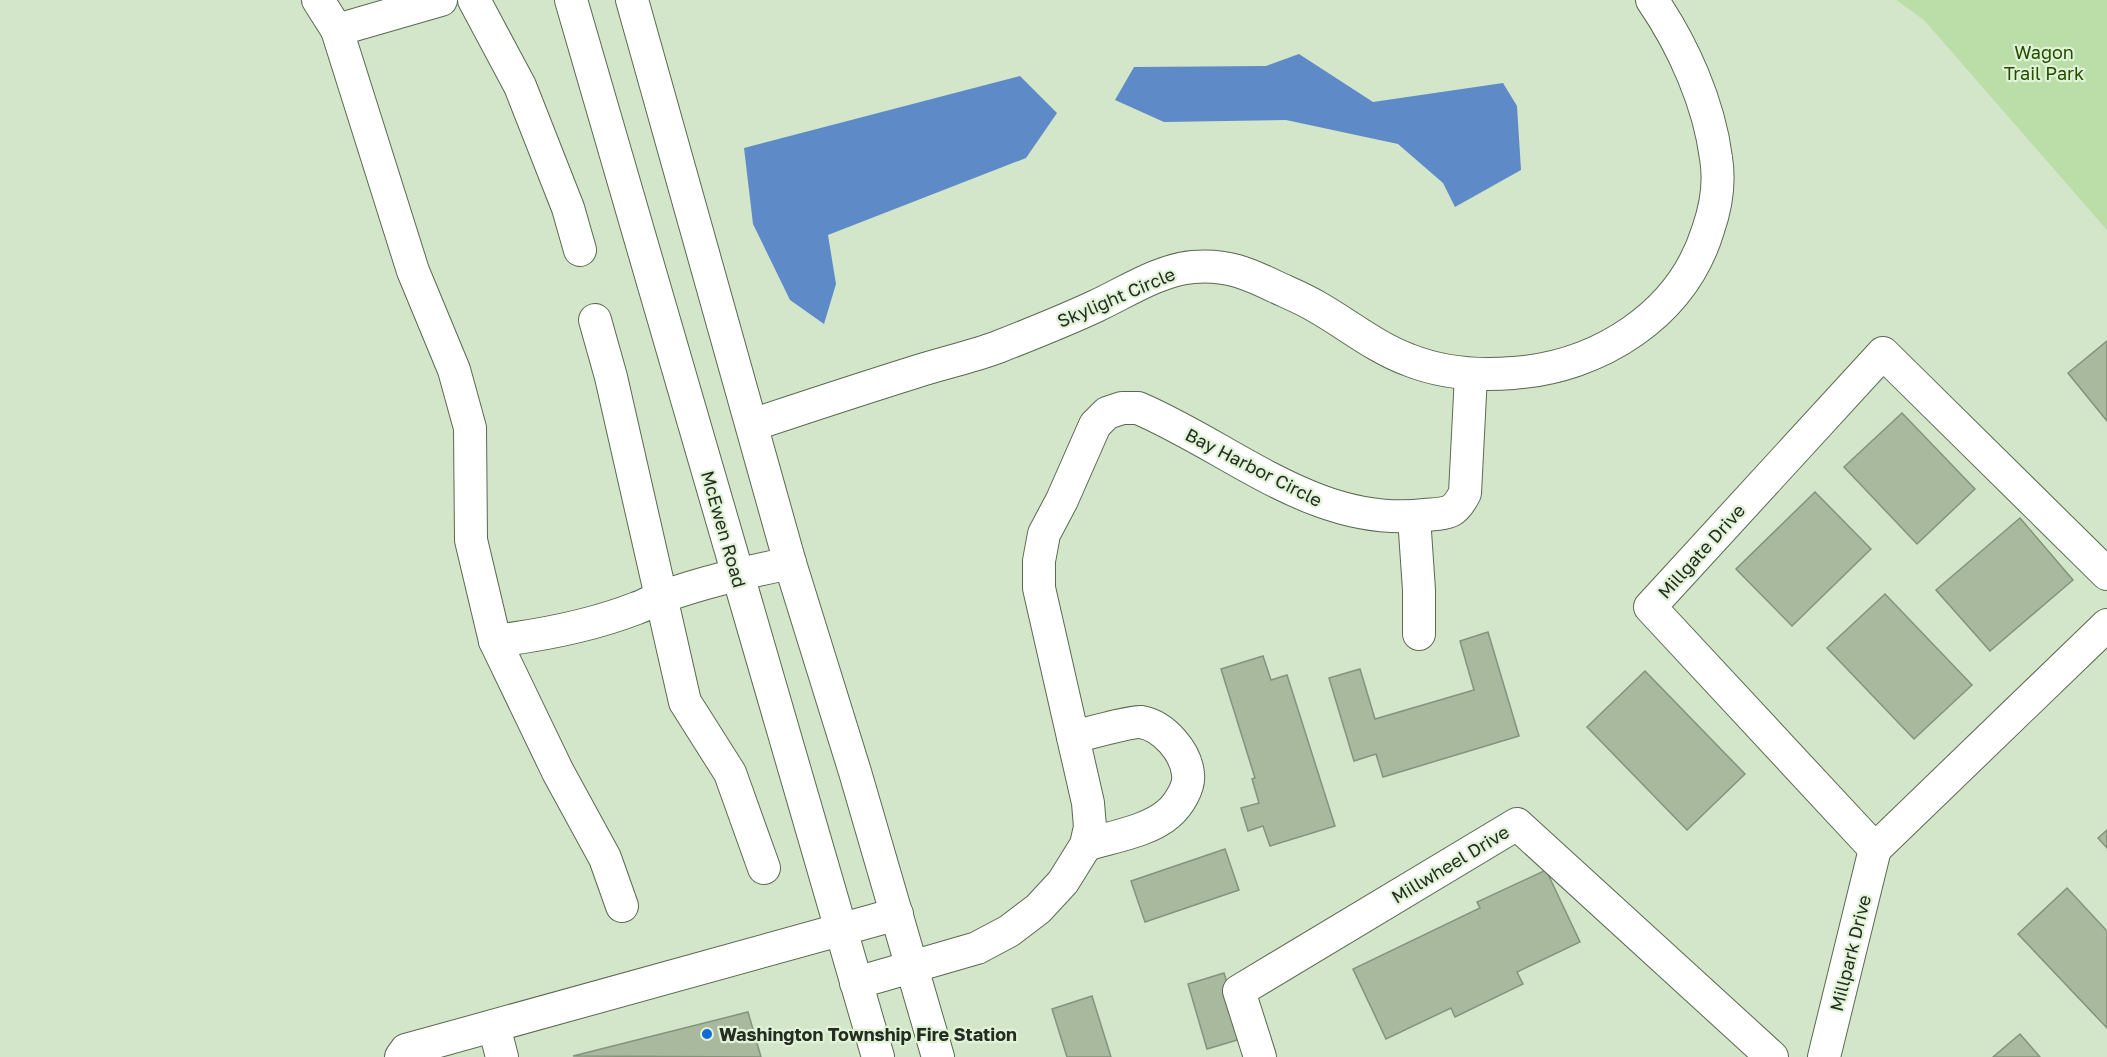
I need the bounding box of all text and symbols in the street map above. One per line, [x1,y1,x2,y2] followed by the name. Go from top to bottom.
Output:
[2004,41,2084,84] park label: Wagon Trail Park
[1054,262,1178,332] street label: Skylight Circle
[1182,423,1326,511] street label: Bay Harbor Circle
[697,468,751,590] street label: McEwen Road
[1653,499,1749,603] street label: Millgate Drive
[1387,820,1513,908] street label: Millwheel Drive
[1825,892,1875,1014] street label: Millpark Drive
[719,1023,1017,1045] place label: Washington Township Fire Station
[700,1027,714,1041] marker: Washington Township Fire Station

